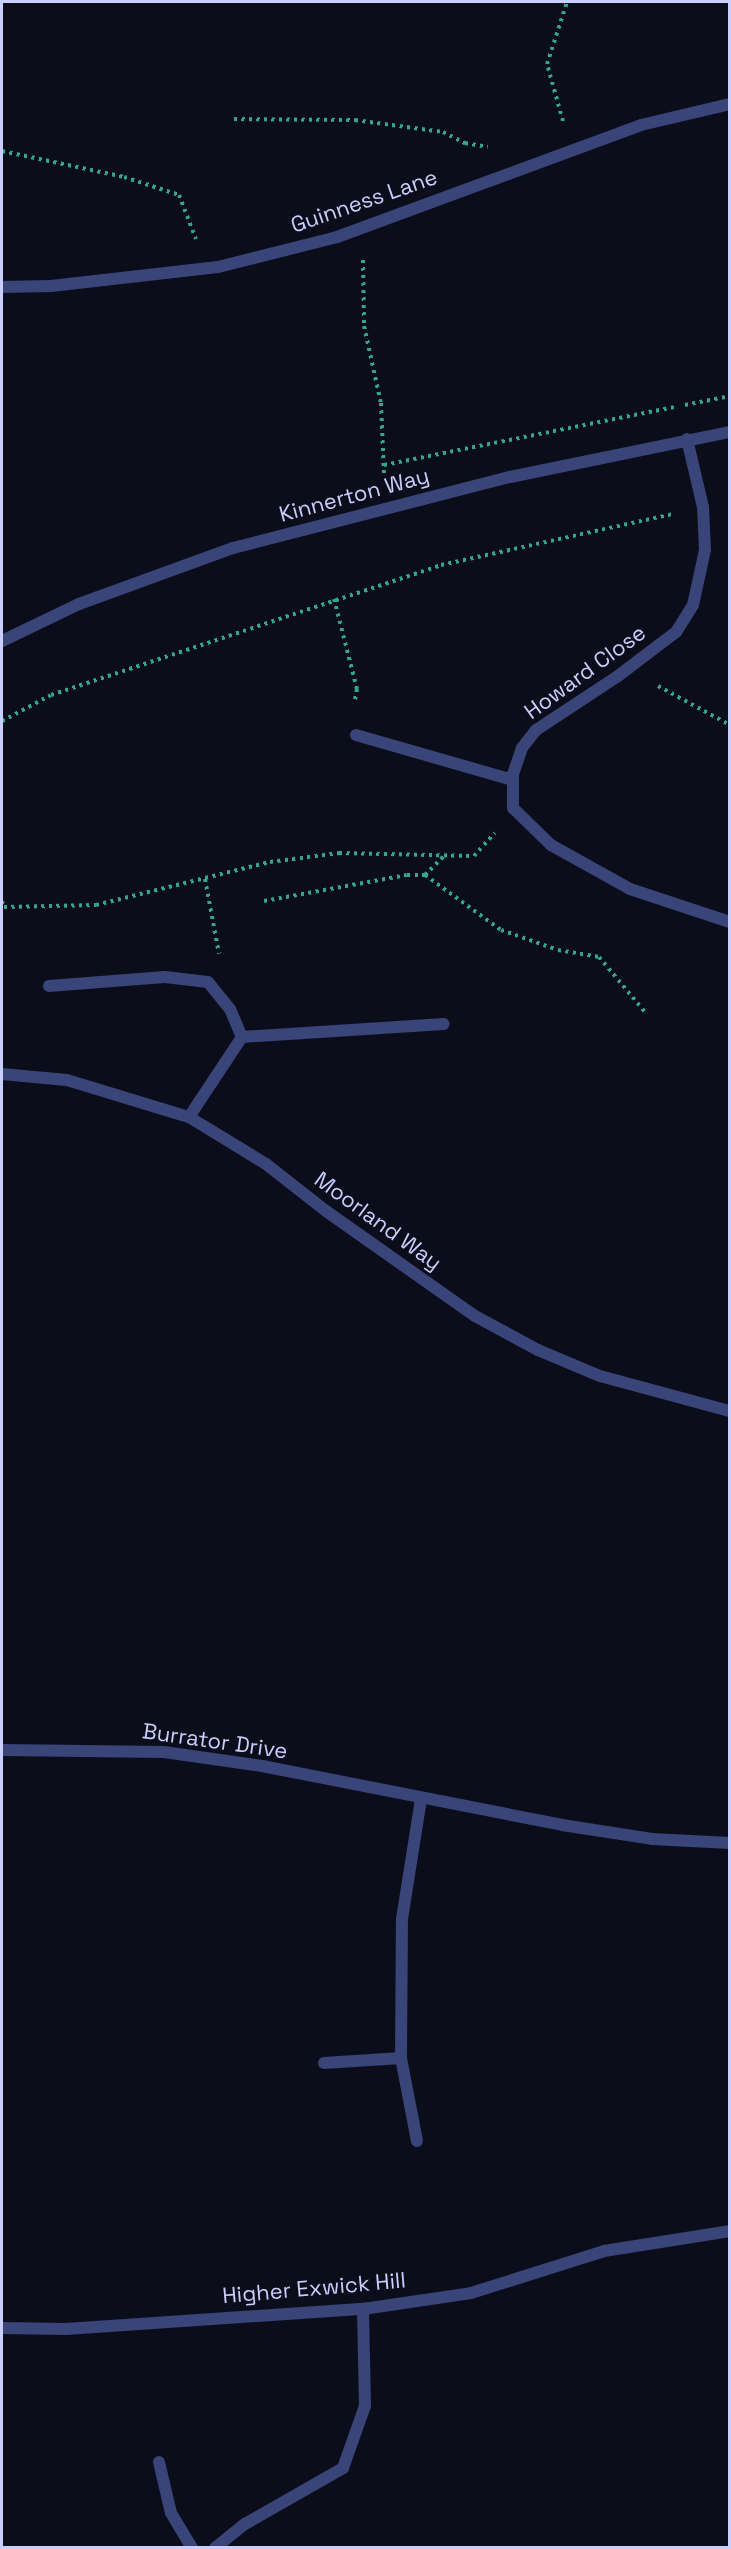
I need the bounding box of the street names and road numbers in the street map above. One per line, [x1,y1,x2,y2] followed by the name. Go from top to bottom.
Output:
[287,164,441,238] street label: Guinness Lane
[276,462,432,528] street label: Kinnerton Way
[519,619,651,725] street label: Howard Close
[309,1166,447,1276] street label: Moorland Way
[141,1718,289,1764] street label: Burrator Drive
[221,2267,407,2309] street label: Higher Exwick Hill

